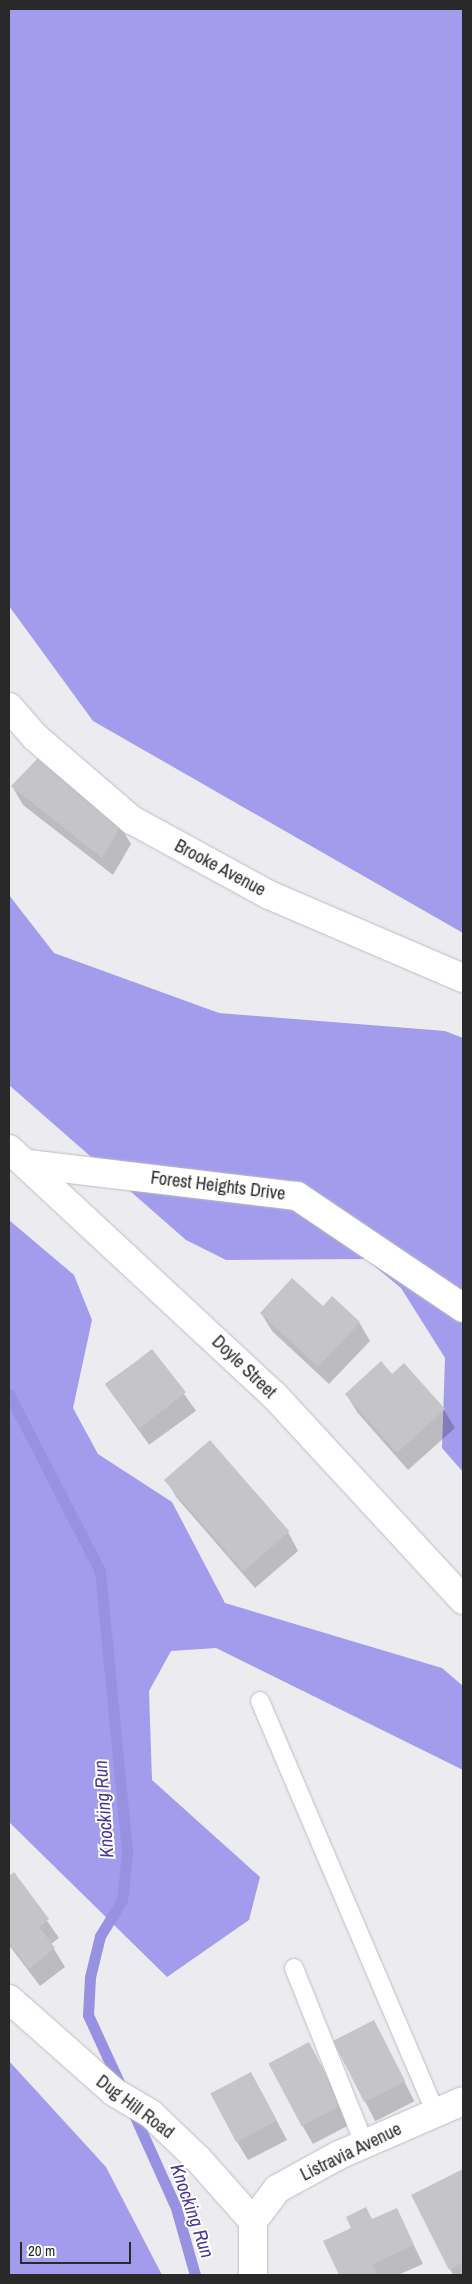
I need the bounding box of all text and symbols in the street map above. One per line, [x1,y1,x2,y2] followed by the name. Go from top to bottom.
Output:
[170,835,270,901] street label: Brooke Avenue
[149,1167,287,1205] street label: Forest Heights Drive
[207,1331,281,1403] street label: Doyle Street
[89,1759,119,1859] water label: Knocking Run
[92,2071,178,2143] street label: Dug Hill Road
[297,2118,405,2186] street label: Listravia Avenue
[165,2161,219,2261] water label: Knocking Run
[22,2232,134,2264] scale bar
[28,2240,55,2261] text: 20 m

